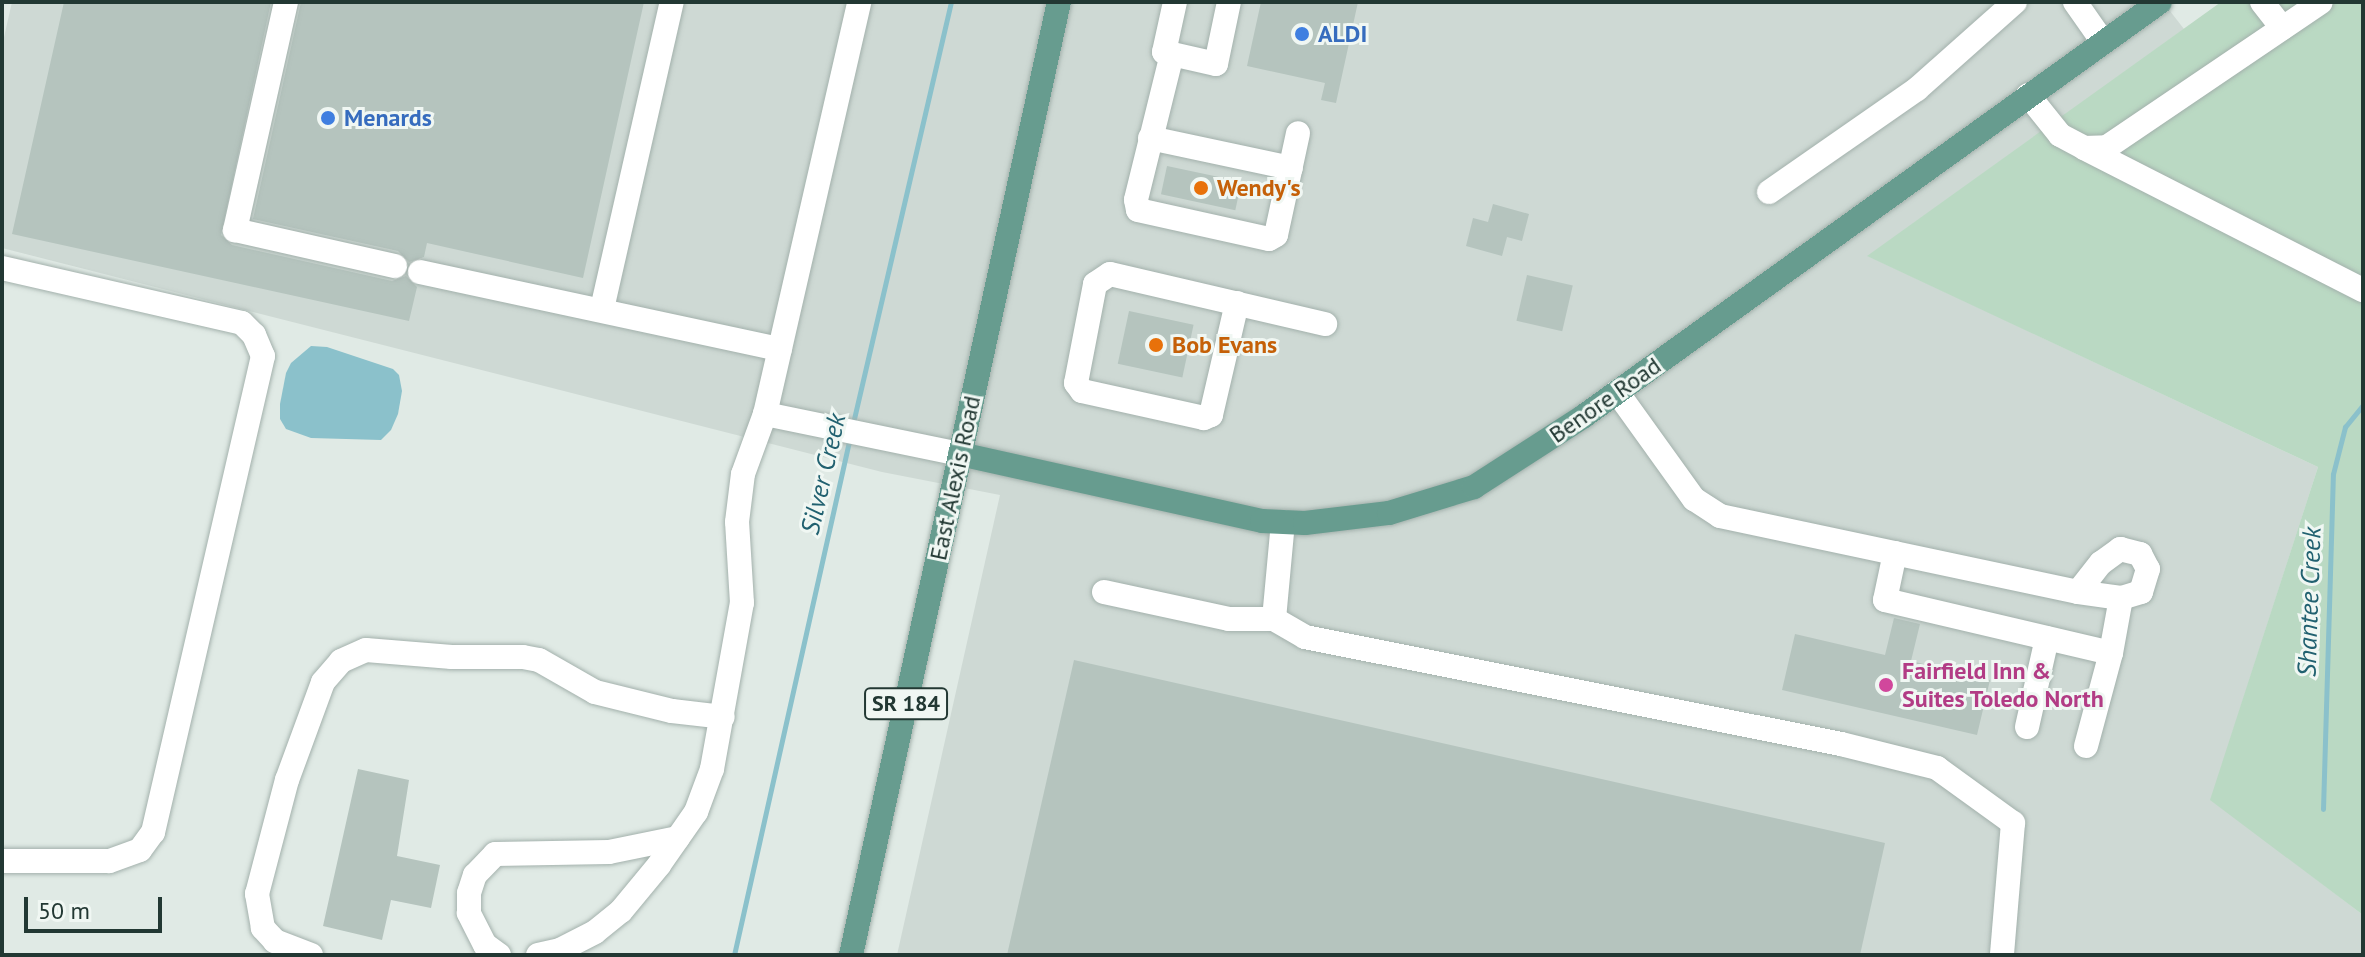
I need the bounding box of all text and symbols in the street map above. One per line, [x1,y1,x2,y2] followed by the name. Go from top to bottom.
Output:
[1318,20,1367,48] place label: ALDI
[1293,25,1311,43] marker: ALDI
[344,104,432,132] place label: Menards
[319,109,337,127] marker: Menards
[1217,174,1301,202] place label: Wendy's
[1192,179,1210,197] marker: Wendy's
[1172,331,1277,359] place label: Bob Evans
[1147,336,1165,354] marker: Bob Evans
[1544,351,1666,449] street label: Benore Road
[923,393,987,563] street label: East Alexis Road
[794,410,852,538] water label: Silver Creek
[2291,527,2327,677] water label: Shantee Creek
[1902,657,2105,713] place label: Fairfield Inn & Suites Toledo North
[1877,676,1895,694] marker: Fairfield Inn & Suites Toledo North
[864,686,948,722] road number: SR 184
[28,881,166,931] scale bar
[38,895,90,926] text: 50 m

